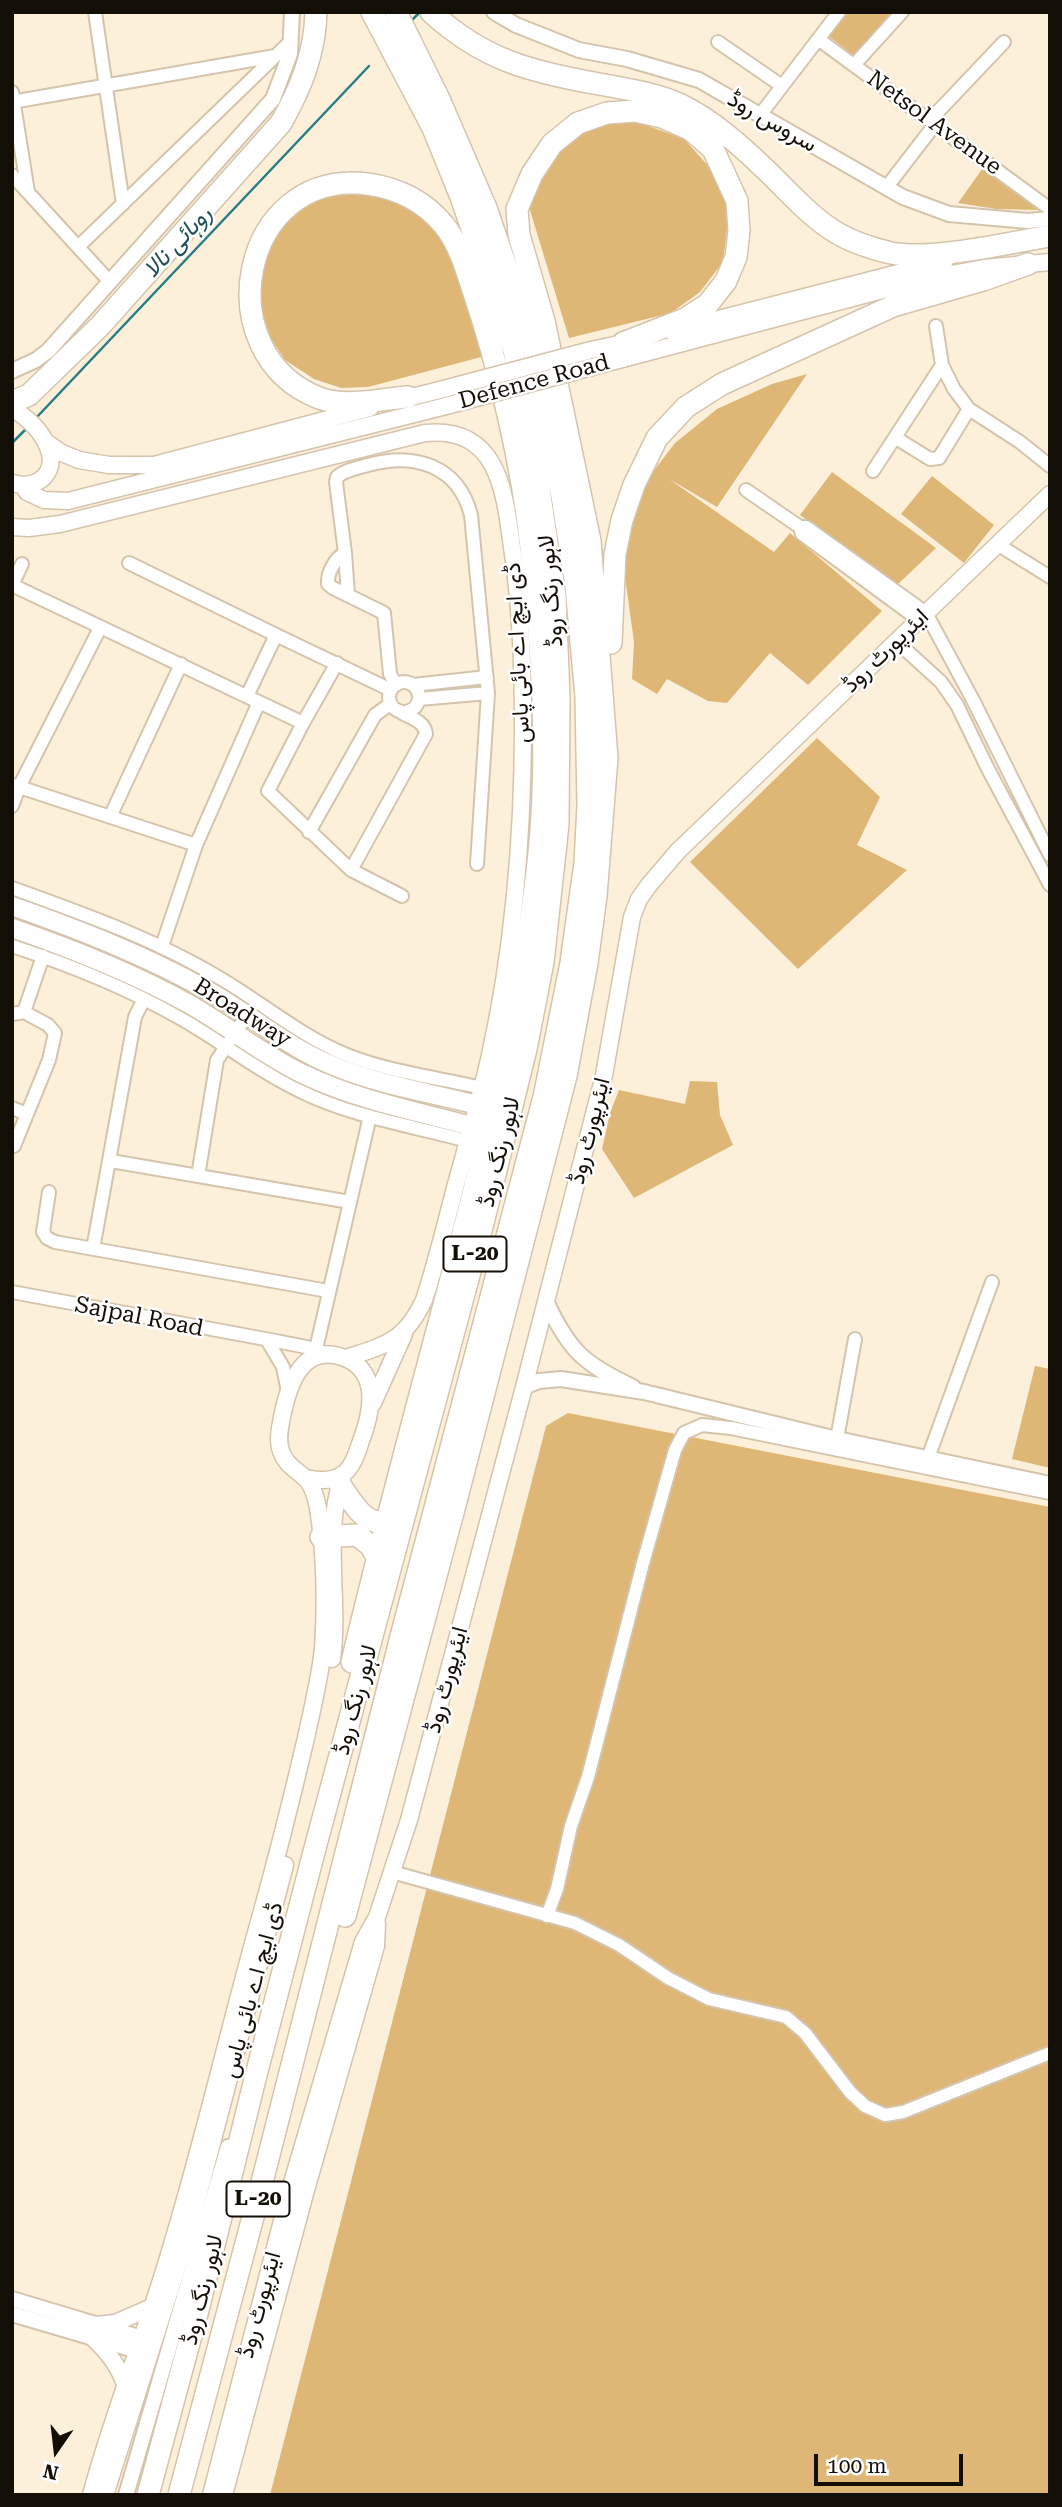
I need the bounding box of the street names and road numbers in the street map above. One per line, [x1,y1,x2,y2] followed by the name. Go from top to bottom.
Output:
[861,65,1007,181] street label: Netsol Avenue
[722,85,822,159] street label: سروس روڈ
[456,349,612,415] street label: Defence Road
[532,534,570,648] street label: لاہور رنگ روڈ
[499,562,537,744] street label: ڈی ایچ اے بائی پاس
[837,603,935,699] street label: ایئرپورٹ روڈ
[188,972,296,1054] street label: Broadway
[563,1075,617,1187] street label: ایئرپورٹ روڈ
[473,1094,527,1210] street label: لاہور رنگ روڈ
[444,1236,506,1272] road number: L-20
[72,1291,206,1343] street label: Sajpal Road
[420,1624,474,1736] street label: ایئرپورٹ روڈ
[328,1642,384,1758] street label: لاہور رنگ روڈ
[216,1899,290,2081] street label: ڈی ایچ اے بائی پاس
[226,2182,290,2216] road number: L-20
[176,2232,230,2348] street label: لاہور رنگ روڈ
[233,2249,287,2361] street label: ایئرپورٹ روڈ

